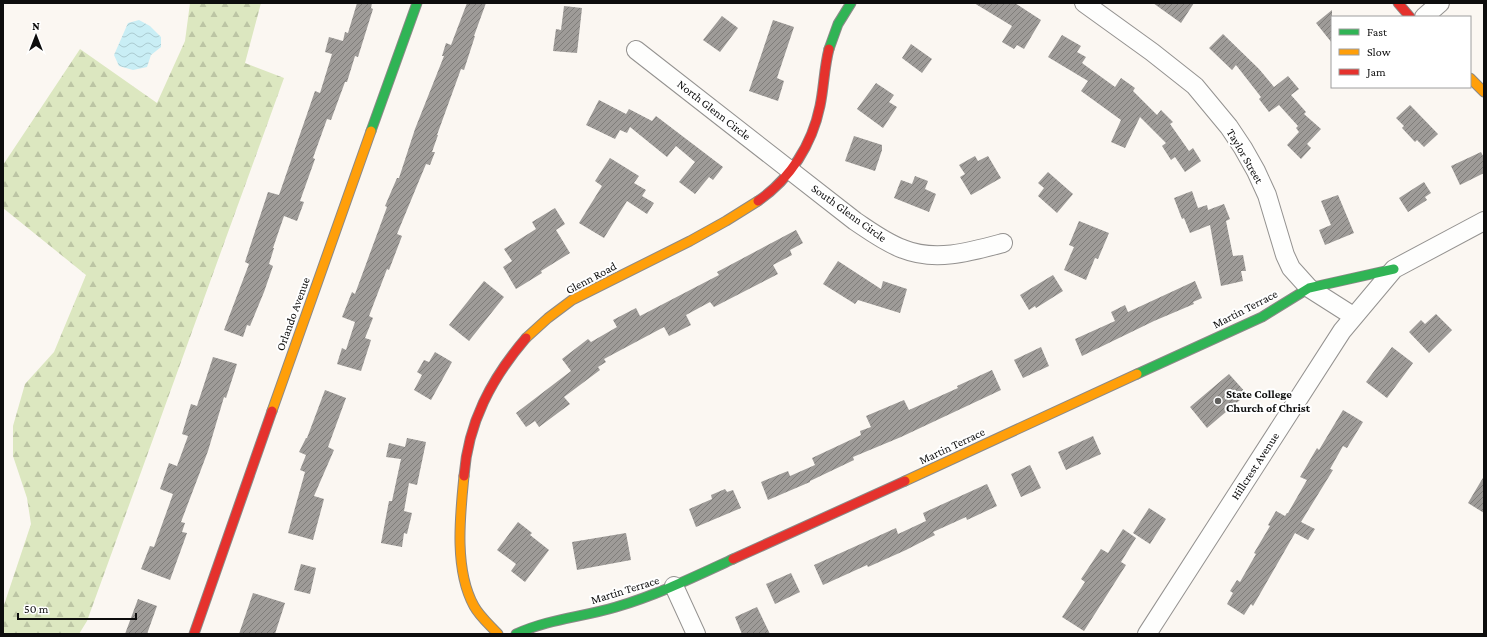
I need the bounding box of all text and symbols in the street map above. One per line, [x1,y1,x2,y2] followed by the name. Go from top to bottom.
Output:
[16,16,56,56] north arrow
[1331,16,1471,88] legend
[32,20,40,32] text: N
[1367,25,1388,39] text: Fast
[1367,45,1391,59] text: Slow
[1366,65,1386,79] text: Jam
[674,77,754,143] street label: North Glenn Circle
[1224,126,1267,187] street label: Taylor Street
[809,181,889,245] street label: South Glenn Circle
[563,258,619,297] street label: Glenn Road
[273,275,313,353] street label: Orlando Avenue
[1210,287,1280,331] street label: Martin Terrace
[1226,387,1311,415] place label: State College Church of Christ
[1213,396,1223,406] marker: State College Church of Christ
[917,425,987,467] street label: Martin Terrace
[1228,430,1282,502] street label: Hillcrest Avenue
[589,573,661,607] street label: Martin Terrace
[18,595,136,621] scale bar
[24,602,49,616] text: 50 m

